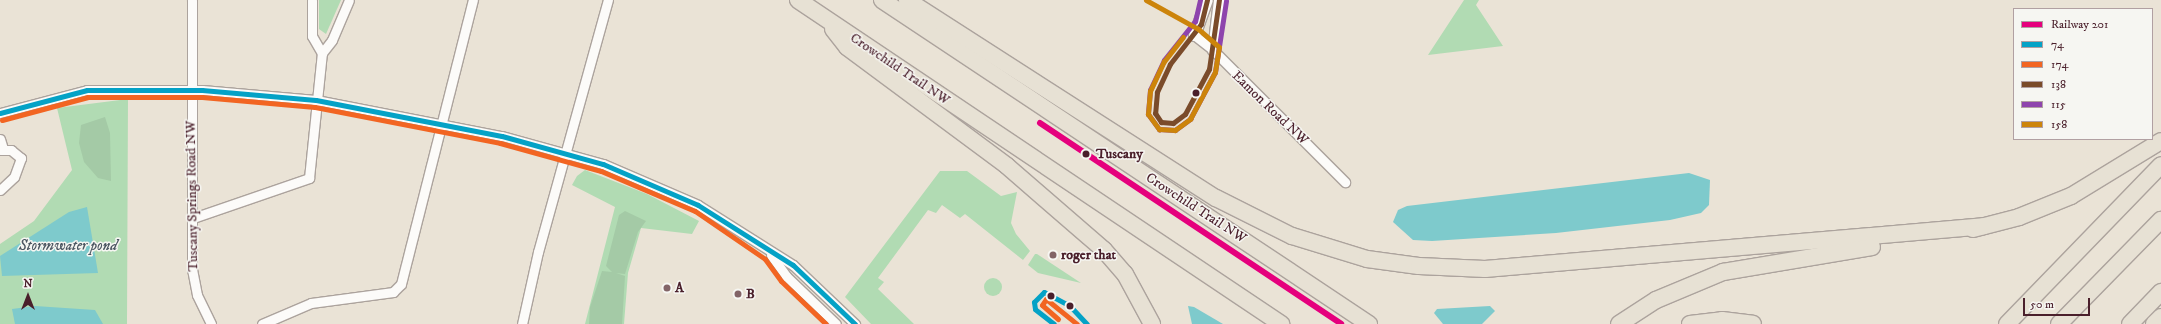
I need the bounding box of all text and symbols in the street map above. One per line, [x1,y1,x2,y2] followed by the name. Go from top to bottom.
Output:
[2013,8,2153,140] legend
[2051,17,2108,32] text: Railway 201
[847,29,953,109] street label: Crowchild Trail NW
[2051,37,2064,52] text: 74
[2051,57,2068,72] text: 174
[1228,67,1312,149] street label: Eamon Road NW
[2051,77,2066,92] text: 138
[1191,88,1201,98] unlabelled marker
[2051,97,2066,112] text: 115
[2051,117,2067,132] text: 158
[182,120,202,272] street label: Tuscany Springs Road NW
[1096,146,1143,162] place label: Tuscany
[1079,147,1093,161] marker: Tuscany
[1142,169,1250,247] street label: Crowchild Trail NW
[19,237,117,255] water label: Stormwater pond
[1061,247,1116,263] place label: roger that
[1048,250,1058,260] marker: roger that
[8,276,48,316] north arrow
[23,277,33,291] text: N
[675,280,684,296] place label: A
[662,283,672,293] marker: A
[746,286,755,302] place label: B
[733,289,743,299] marker: B
[2025,290,2092,316] scale bar
[1046,291,1056,301] unlabelled marker
[2030,297,2054,312] text: 50 m
[1065,301,1075,311] unlabelled marker

